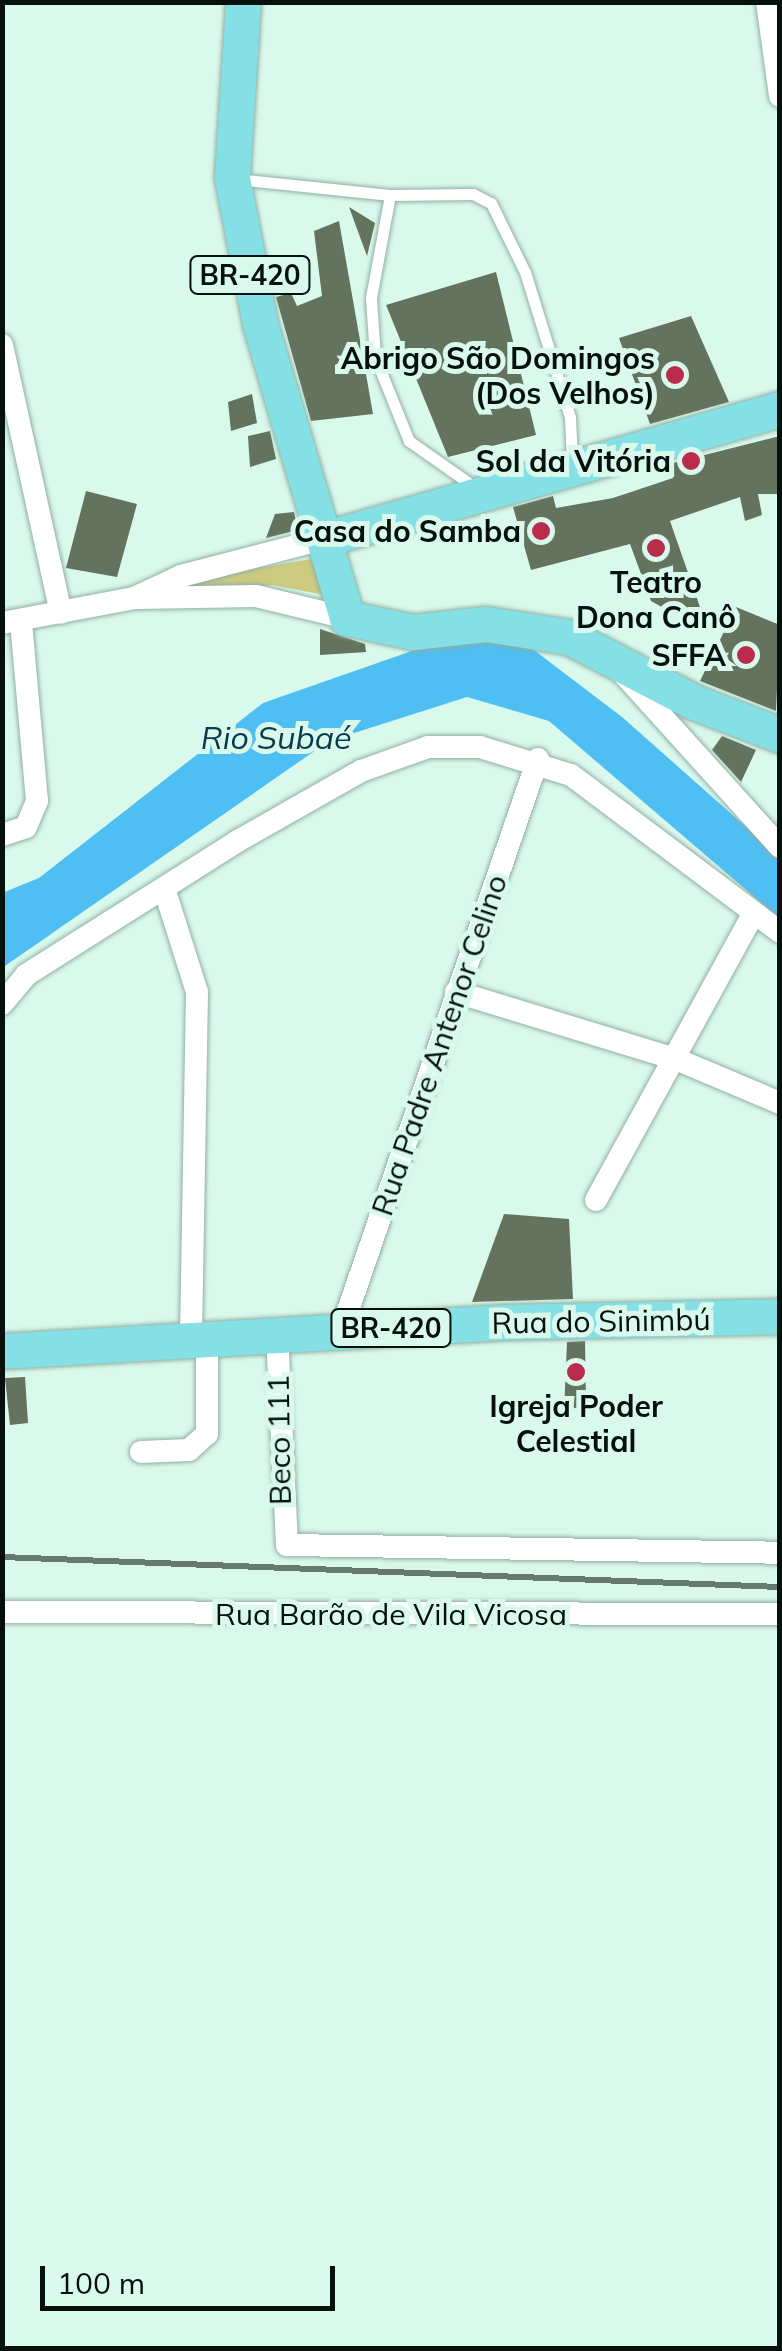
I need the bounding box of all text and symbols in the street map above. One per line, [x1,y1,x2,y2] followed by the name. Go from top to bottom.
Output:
[188,252,312,298] road number: BR-420
[341,340,655,410] place label: Abrigo São Domingos (Dos Velhos)
[664,364,686,386] marker: Abrigo São Domingos (Dos Velhos)
[476,443,671,479] place label: Sol da Vitória
[680,450,702,472] marker: Sol da Vitória
[294,513,521,549] place label: Casa do Samba
[530,520,552,542] marker: Casa do Samba
[645,537,667,559] marker: Teatro Dona Canô
[576,564,736,634] place label: Teatro Dona Canô
[651,637,726,673] place label: SFFA
[735,644,757,666] marker: SFFA
[201,718,351,756] water label: Rio Subaé
[364,870,514,1220] street label: Rua Padre Antenor Celino
[491,1301,711,1341] street label: Rua do Sinimbú
[328,1305,454,1351] road number: BR-420
[565,1361,587,1383] marker: Igreja Poder Celestial
[260,1375,298,1505] street label: Beco 111
[489,1388,663,1458] place label: Igreja Poder Celestial
[215,1596,567,1632] street label: Rua Barão de Vila Vicosa
[45,2246,340,2308] scale bar
[57,2264,145,2302] text: 100 m

